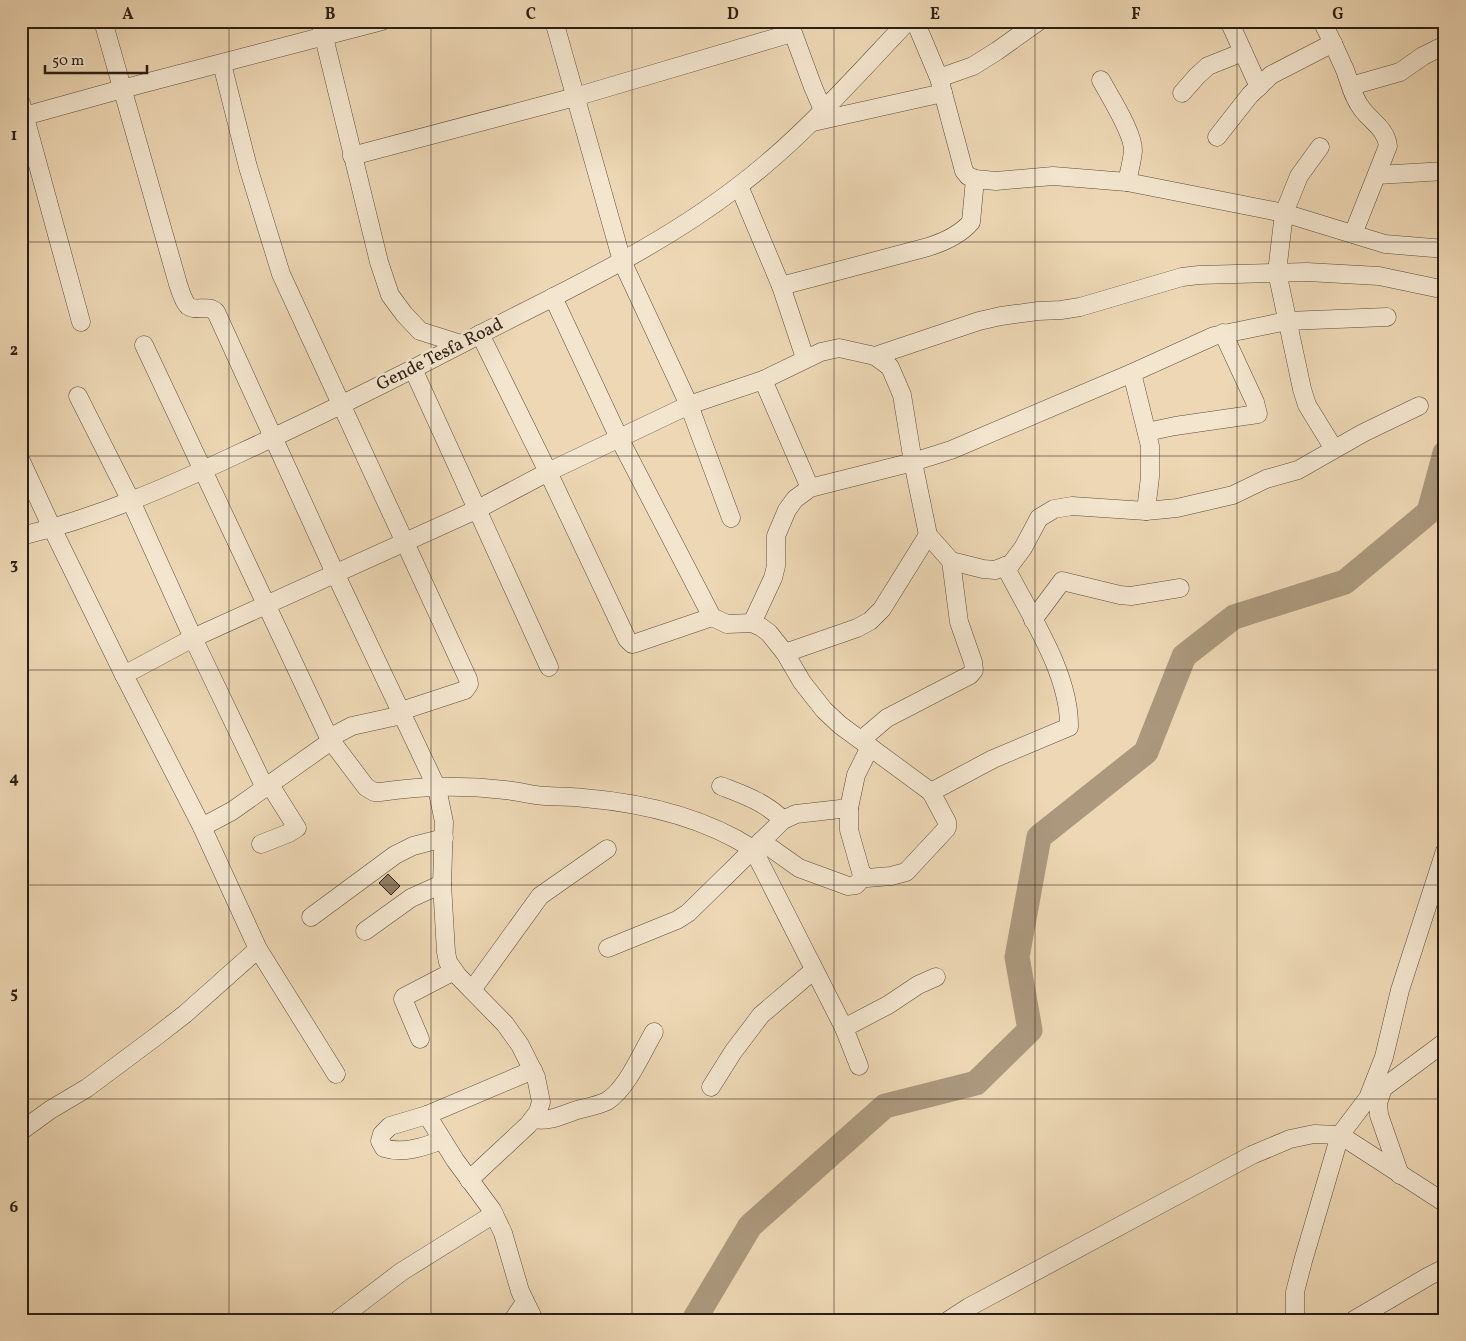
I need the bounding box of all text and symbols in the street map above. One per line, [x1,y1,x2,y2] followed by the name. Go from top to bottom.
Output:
[122,4,134,26] text: A
[325,4,336,26] text: B
[526,4,536,26] text: C
[727,4,739,26] text: D
[930,4,940,26] text: E
[1131,4,1141,26] text: F
[1332,4,1344,26] text: G
[45,42,148,74] scale bar
[52,51,84,72] text: 50 m
[11,125,17,147] text: 1
[372,312,508,398] street label: Gende Tesfa Road
[10,340,18,362] text: 2
[10,554,18,576] text: 3
[9,768,19,790] text: 4
[10,983,18,1005] text: 5
[10,1197,19,1219] text: 6

